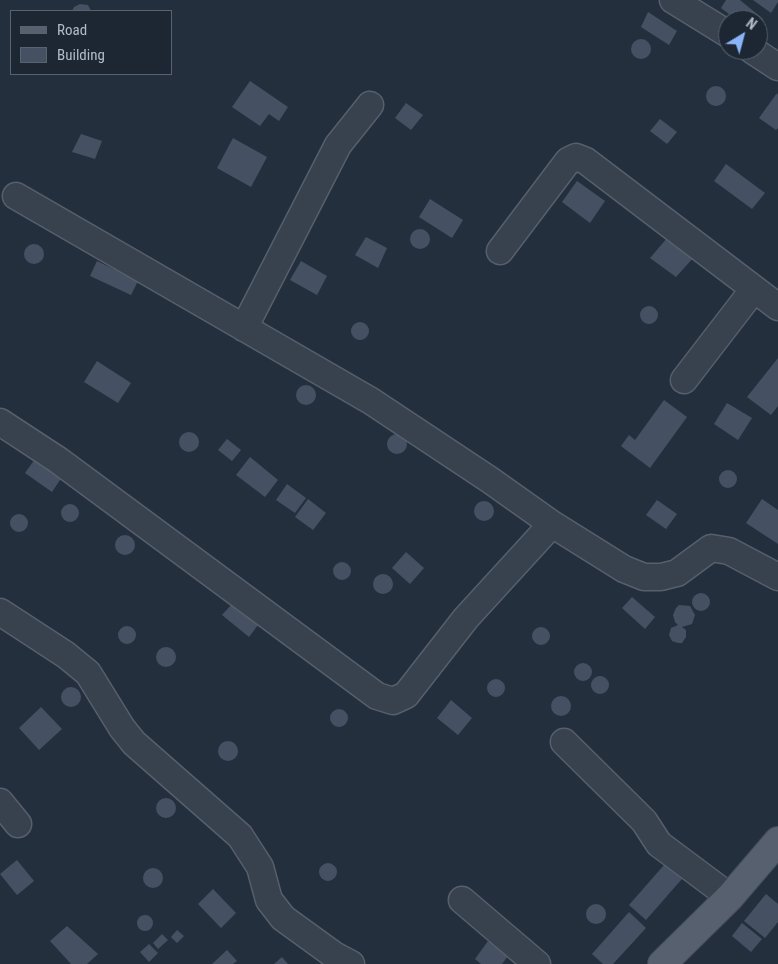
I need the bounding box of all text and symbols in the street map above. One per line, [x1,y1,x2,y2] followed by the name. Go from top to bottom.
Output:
[10,10,172,75] legend
[718,10,768,60] north arrow
[743,15,760,33] text: N
[57,21,87,39] text: Road
[57,46,105,64] text: Building

